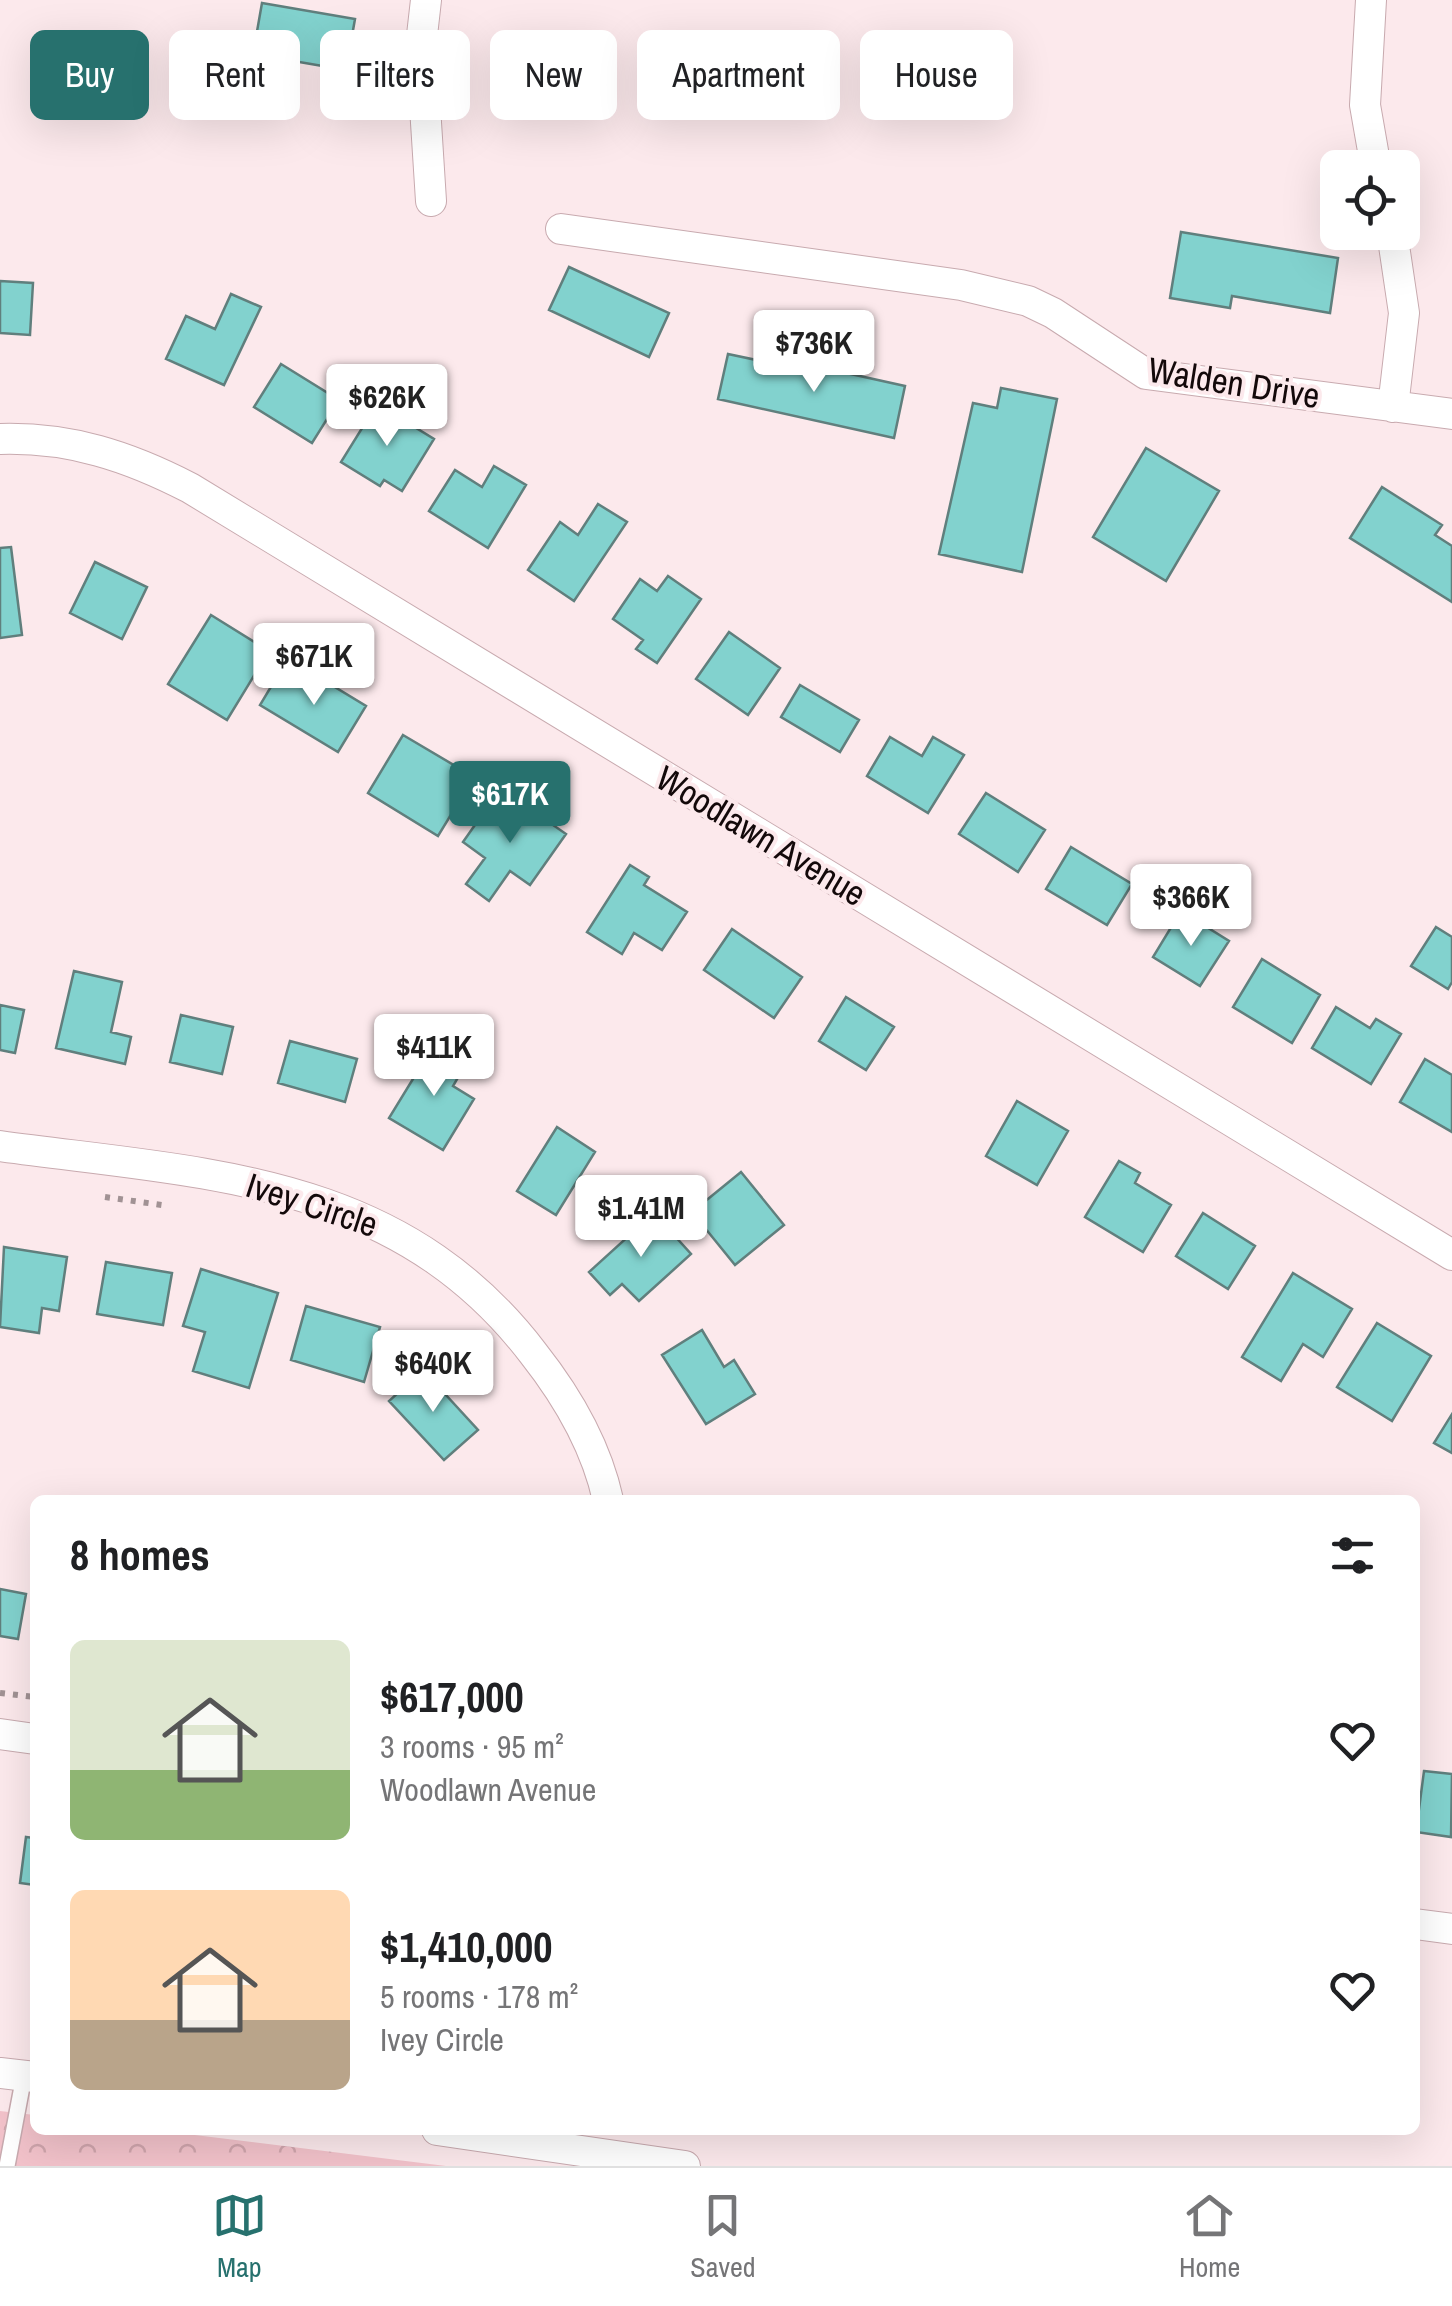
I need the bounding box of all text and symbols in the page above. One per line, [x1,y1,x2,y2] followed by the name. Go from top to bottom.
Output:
[30,30,149,120] chip: Buy
[169,30,300,120] chip: Rent
[320,30,470,120] chip: Filters
[490,30,617,120] chip: New
[637,30,840,120] chip: Apartment
[860,30,1013,120] chip: House
[1320,150,1420,250] map controls
[1320,150,1420,250] button: locate
[744,310,884,395] pin: $736K
[775,321,853,364] text: $736K
[1145,346,1323,419] street label: Walden Drive
[317,364,457,449] pin: $626K
[348,375,426,418] text: $626K
[244,623,384,708] pin: $671K
[275,634,353,677] text: $671K
[648,754,875,917] street label: Woodlawn Avenue
[440,761,580,846] pin: $617K
[471,772,549,815] text: $617K
[1121,864,1261,949] pin: $366K
[1152,875,1230,918] text: $366K
[364,1014,504,1099] pin: $411K
[396,1025,472,1068] text: $411K
[240,1161,384,1248] street label: Ivey Circle
[560,1175,722,1260] pin: $1.41M
[597,1186,685,1229] text: $1.41M
[363,1330,503,1415] pin: $640K
[394,1341,472,1384] text: $640K
[70,1527,210,1583] text: 8 homes
[1325,1528,1380,1583] icon: filters
[380,1669,524,1725] text: $617,000
[150,1680,270,1800] icon: home
[1325,1713,1380,1768] icon: heart
[380,1725,564,1768] text: 3 rooms · 95 m²
[380,1768,596,1811] text: Woodlawn Avenue
[380,1919,552,1975] text: $1,410,000
[150,1930,270,2050] icon: home
[1325,1963,1380,2018] icon: heart
[380,1975,578,2018] text: 5 rooms · 178 m²
[380,2018,504,2061] text: Ivey Circle
[212,2188,267,2286] tab: Map
[690,2188,755,2286] tab: Saved
[1179,2188,1240,2286] tab: Home

